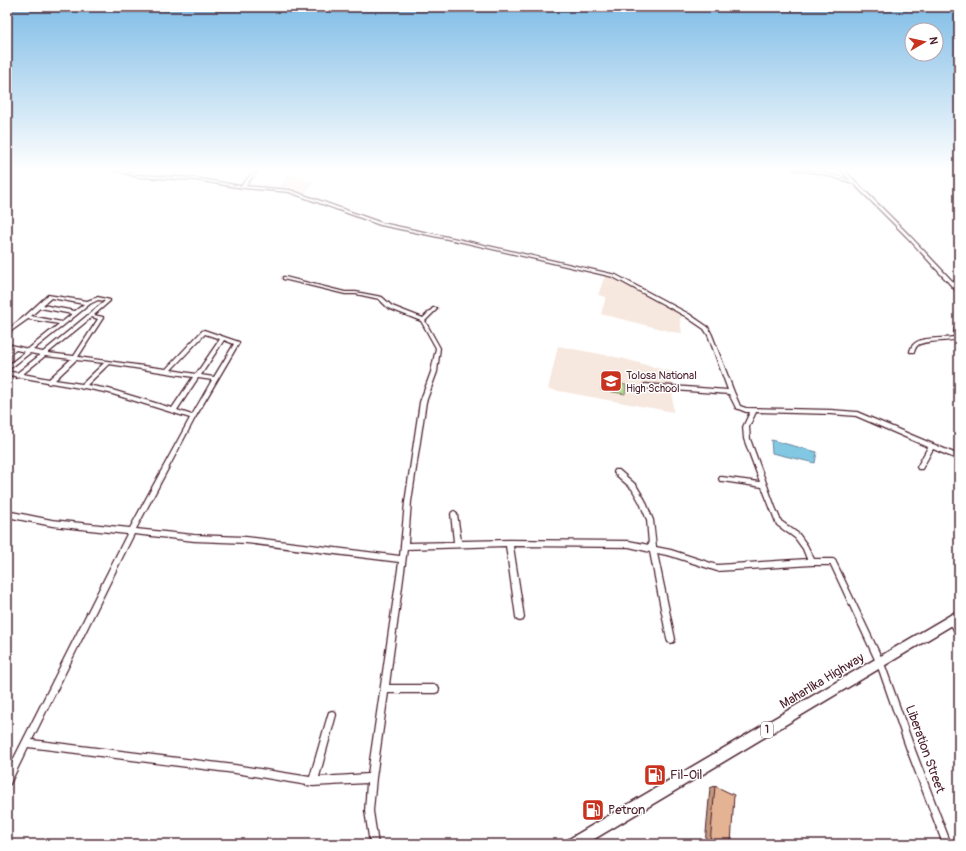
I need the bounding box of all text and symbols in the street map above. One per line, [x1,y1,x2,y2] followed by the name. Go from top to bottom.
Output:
[904,22,944,62] north arrow
[926,36,940,46] text: N
[598,368,624,394] school or university icon: Tolosa National High School
[626,369,697,395] place label: Tolosa National High School
[777,649,867,712] street label: Maharlika Highway
[902,703,949,796] street label: Liberation Street
[761,722,773,738] road number: 1
[642,762,668,788] fuel station icon: Fil-Oil
[670,767,702,783] place label: Fil-Oil
[580,797,606,823] fuel station icon: Petron
[608,802,645,818] place label: Petron

